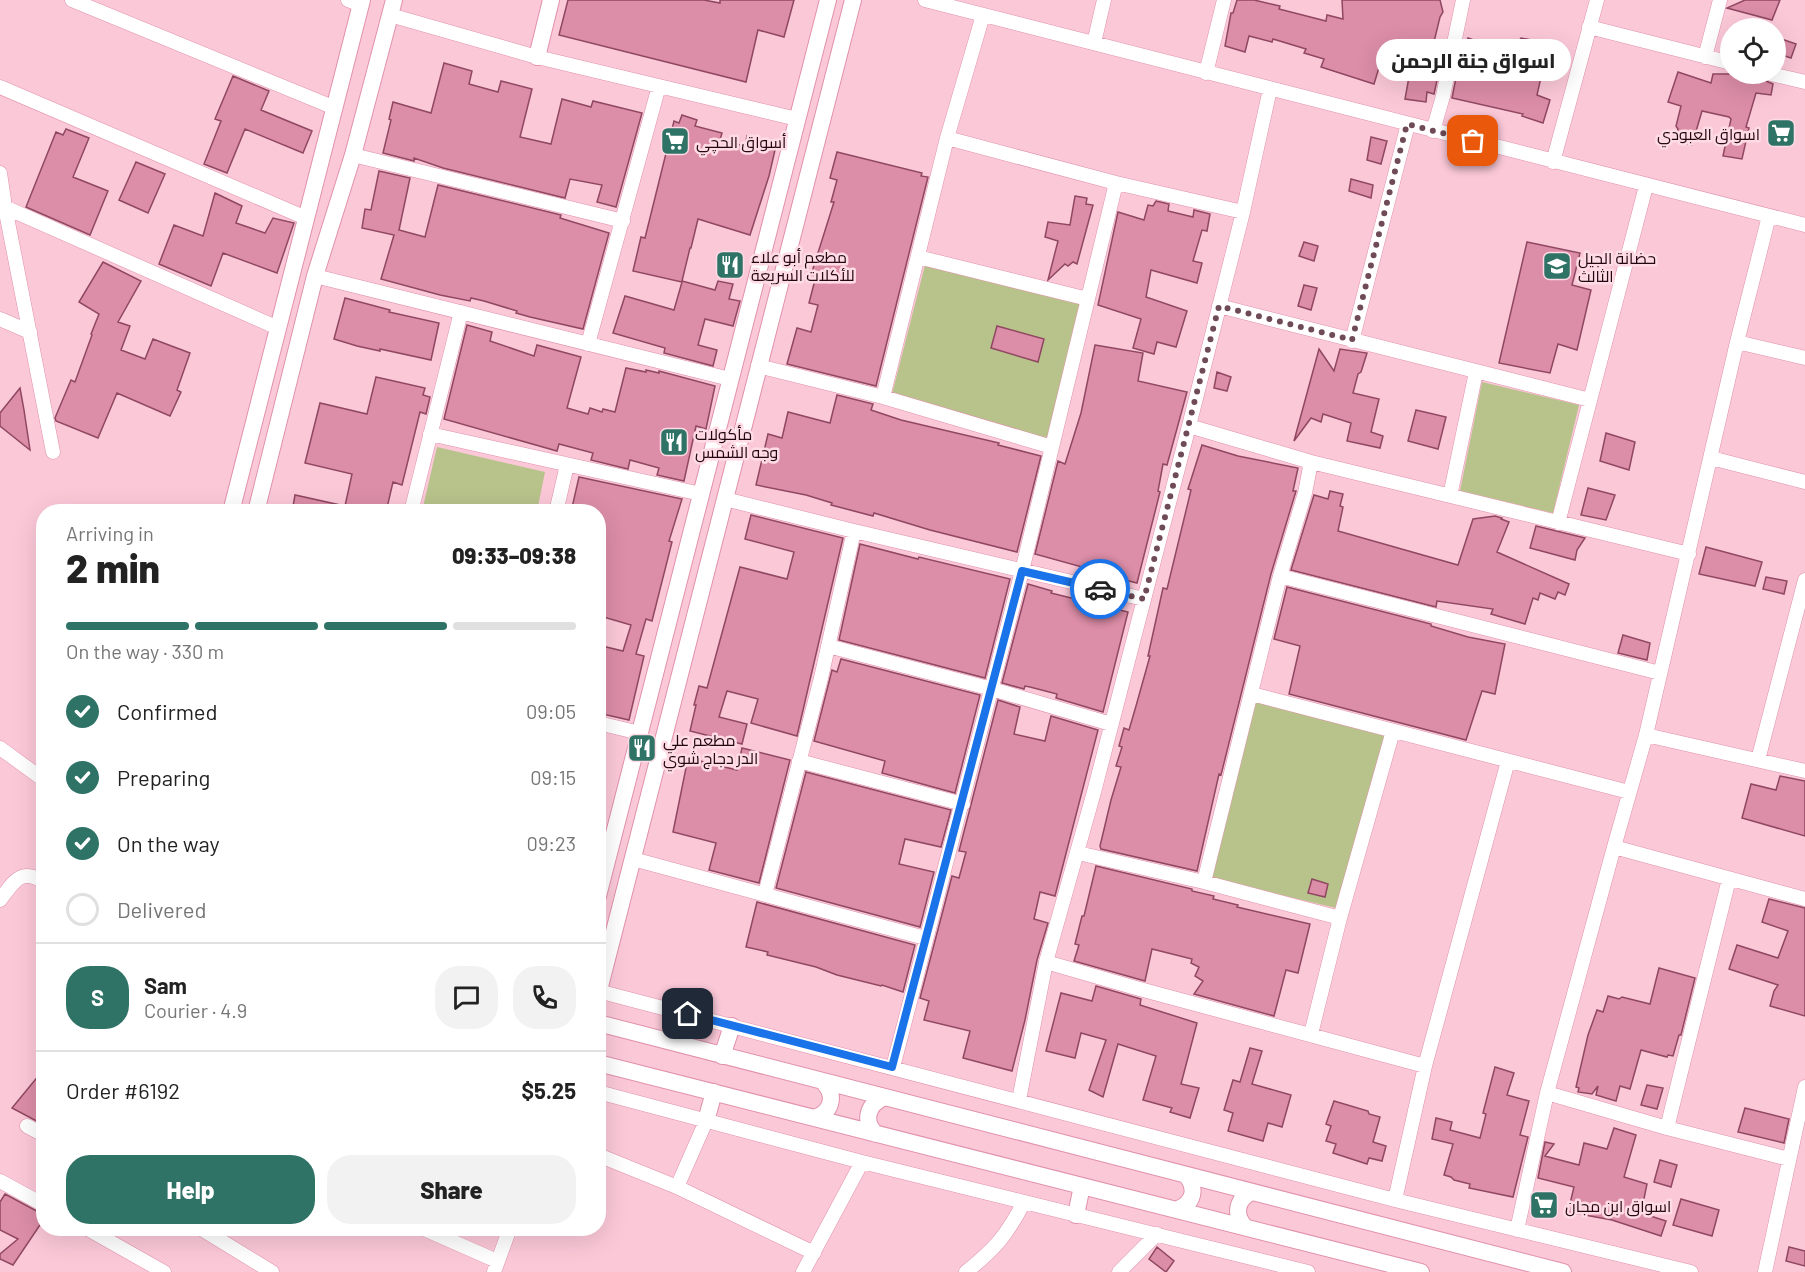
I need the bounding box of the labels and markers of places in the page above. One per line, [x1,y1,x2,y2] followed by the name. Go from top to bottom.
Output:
[1376,39,1570,81] callout: اسواق جنة الرحمن
[1447,115,1498,166] pin
[1765,117,1797,149] supermarket icon: اسواق العبودي
[1657,124,1760,148] place label: اسواق العبودي
[659,125,691,157] supermarket icon: أسواق الحچي
[696,132,786,156] place label: أسواق الحچي
[751,247,855,285] place label: مطعم أبو علاء للأكلات السريعة
[1578,248,1656,285] place label: حضانة الجيل الثالث
[714,249,746,281] restaurant icon: مطعم أبو علاء للأكلات السريعة
[1541,250,1573,282] school or university icon: حضانة الجيل الثالث
[695,424,778,463] place label: مأكولات وجه الشمس
[658,426,690,458] restaurant icon: مأكولات وجه الشمس
[663,730,758,772] place label: مطعم علي الدر دجاج شوي
[626,732,658,764] restaurant icon: مطعم علي الدر دجاج شوي
[662,988,713,1039] pin
[1528,1189,1560,1221] supermarket icon: اسواق ابن مجان
[1565,1196,1671,1217] place label: اسواق ابن مجان

